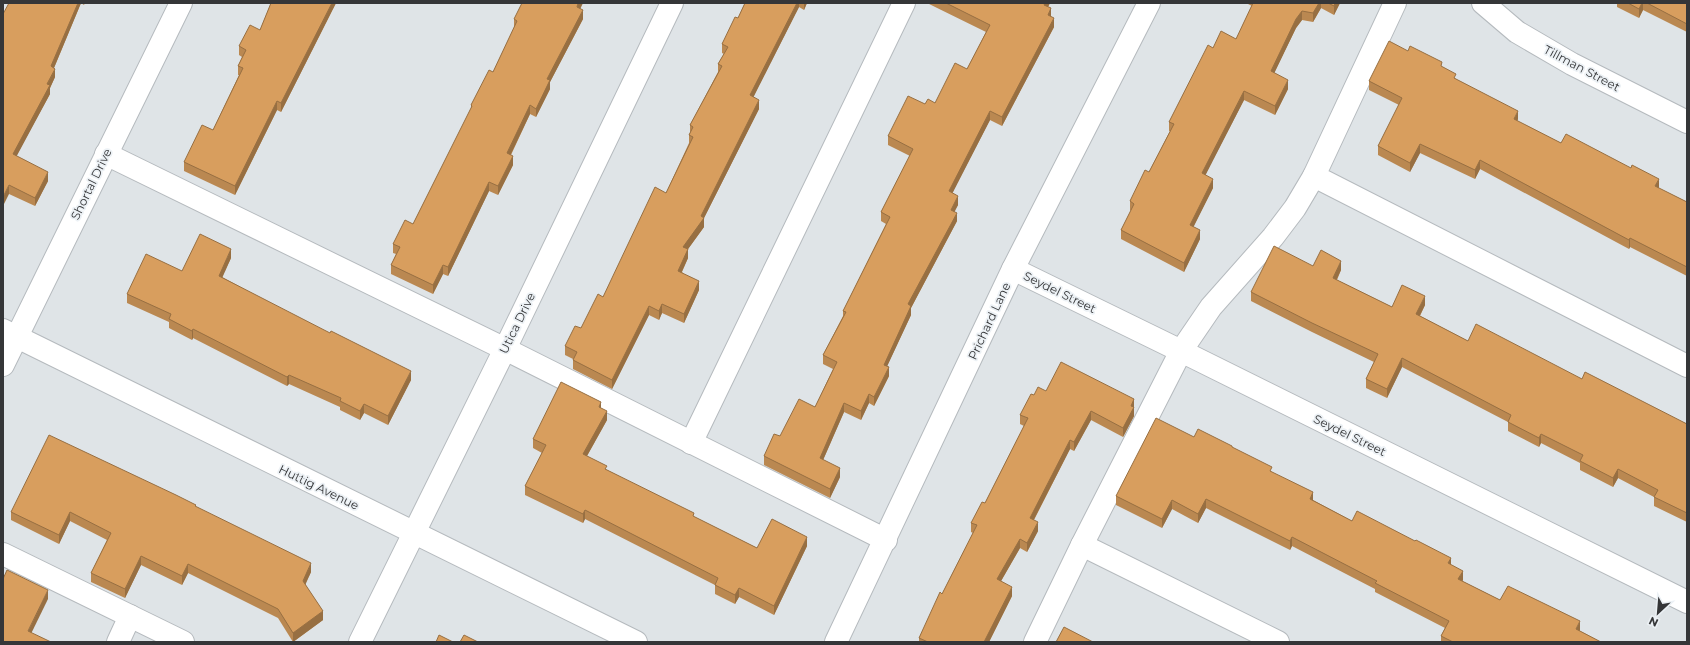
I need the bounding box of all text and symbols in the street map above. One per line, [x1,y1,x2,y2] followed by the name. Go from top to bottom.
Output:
[1541,42,1623,94] street label: Tillman Street
[67,146,115,222] street label: Shortal Drive
[1021,268,1099,316] street label: Seydel Street
[965,280,1013,362] street label: Prichard Lane
[496,290,538,356] street label: Utica Drive
[1311,411,1389,459] street label: Seydel Street
[276,461,362,513] street label: Huttig Avenue
[1638,593,1678,633] north arrow
[1647,614,1661,630] text: N

